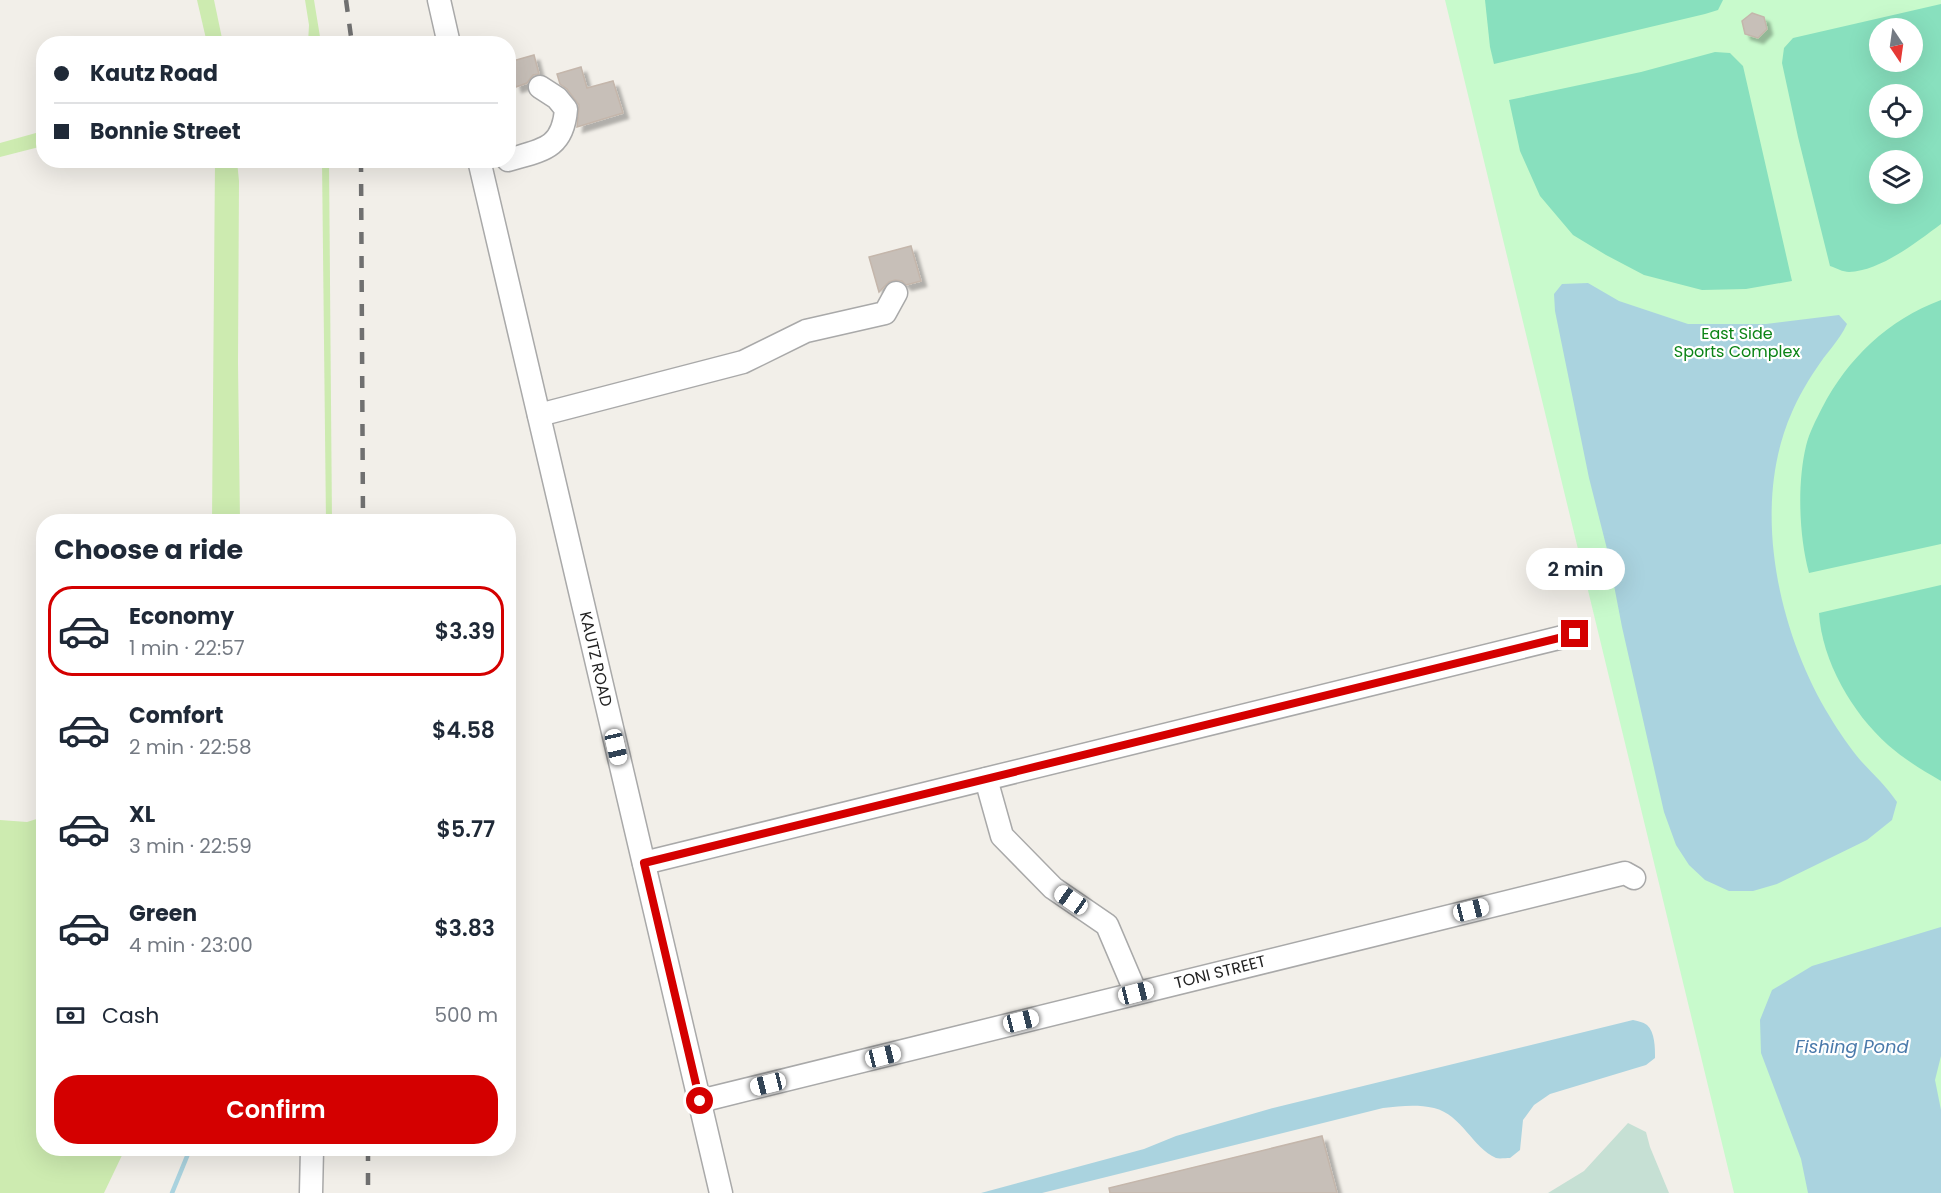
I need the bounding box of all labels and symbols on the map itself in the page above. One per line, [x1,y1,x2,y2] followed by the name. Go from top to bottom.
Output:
[1869,18,1923,72] north arrow
[1674,322,1800,363] park label: East Side Sports Complex
[1526,547,1624,589] callout: 2 min
[574,609,618,709] street label: KAUTZ ROAD
[1561,620,1588,647] route end
[603,727,629,767] car
[1051,882,1091,918] car
[1451,897,1491,923] car
[1172,949,1268,994] street label: TONI STREET
[1116,980,1156,1006] car
[1001,1008,1041,1034] car
[1795,1034,1910,1059] water label: Fishing Pond
[863,1043,903,1069] car
[748,1071,788,1097] car
[686,1087,713,1114] route start

